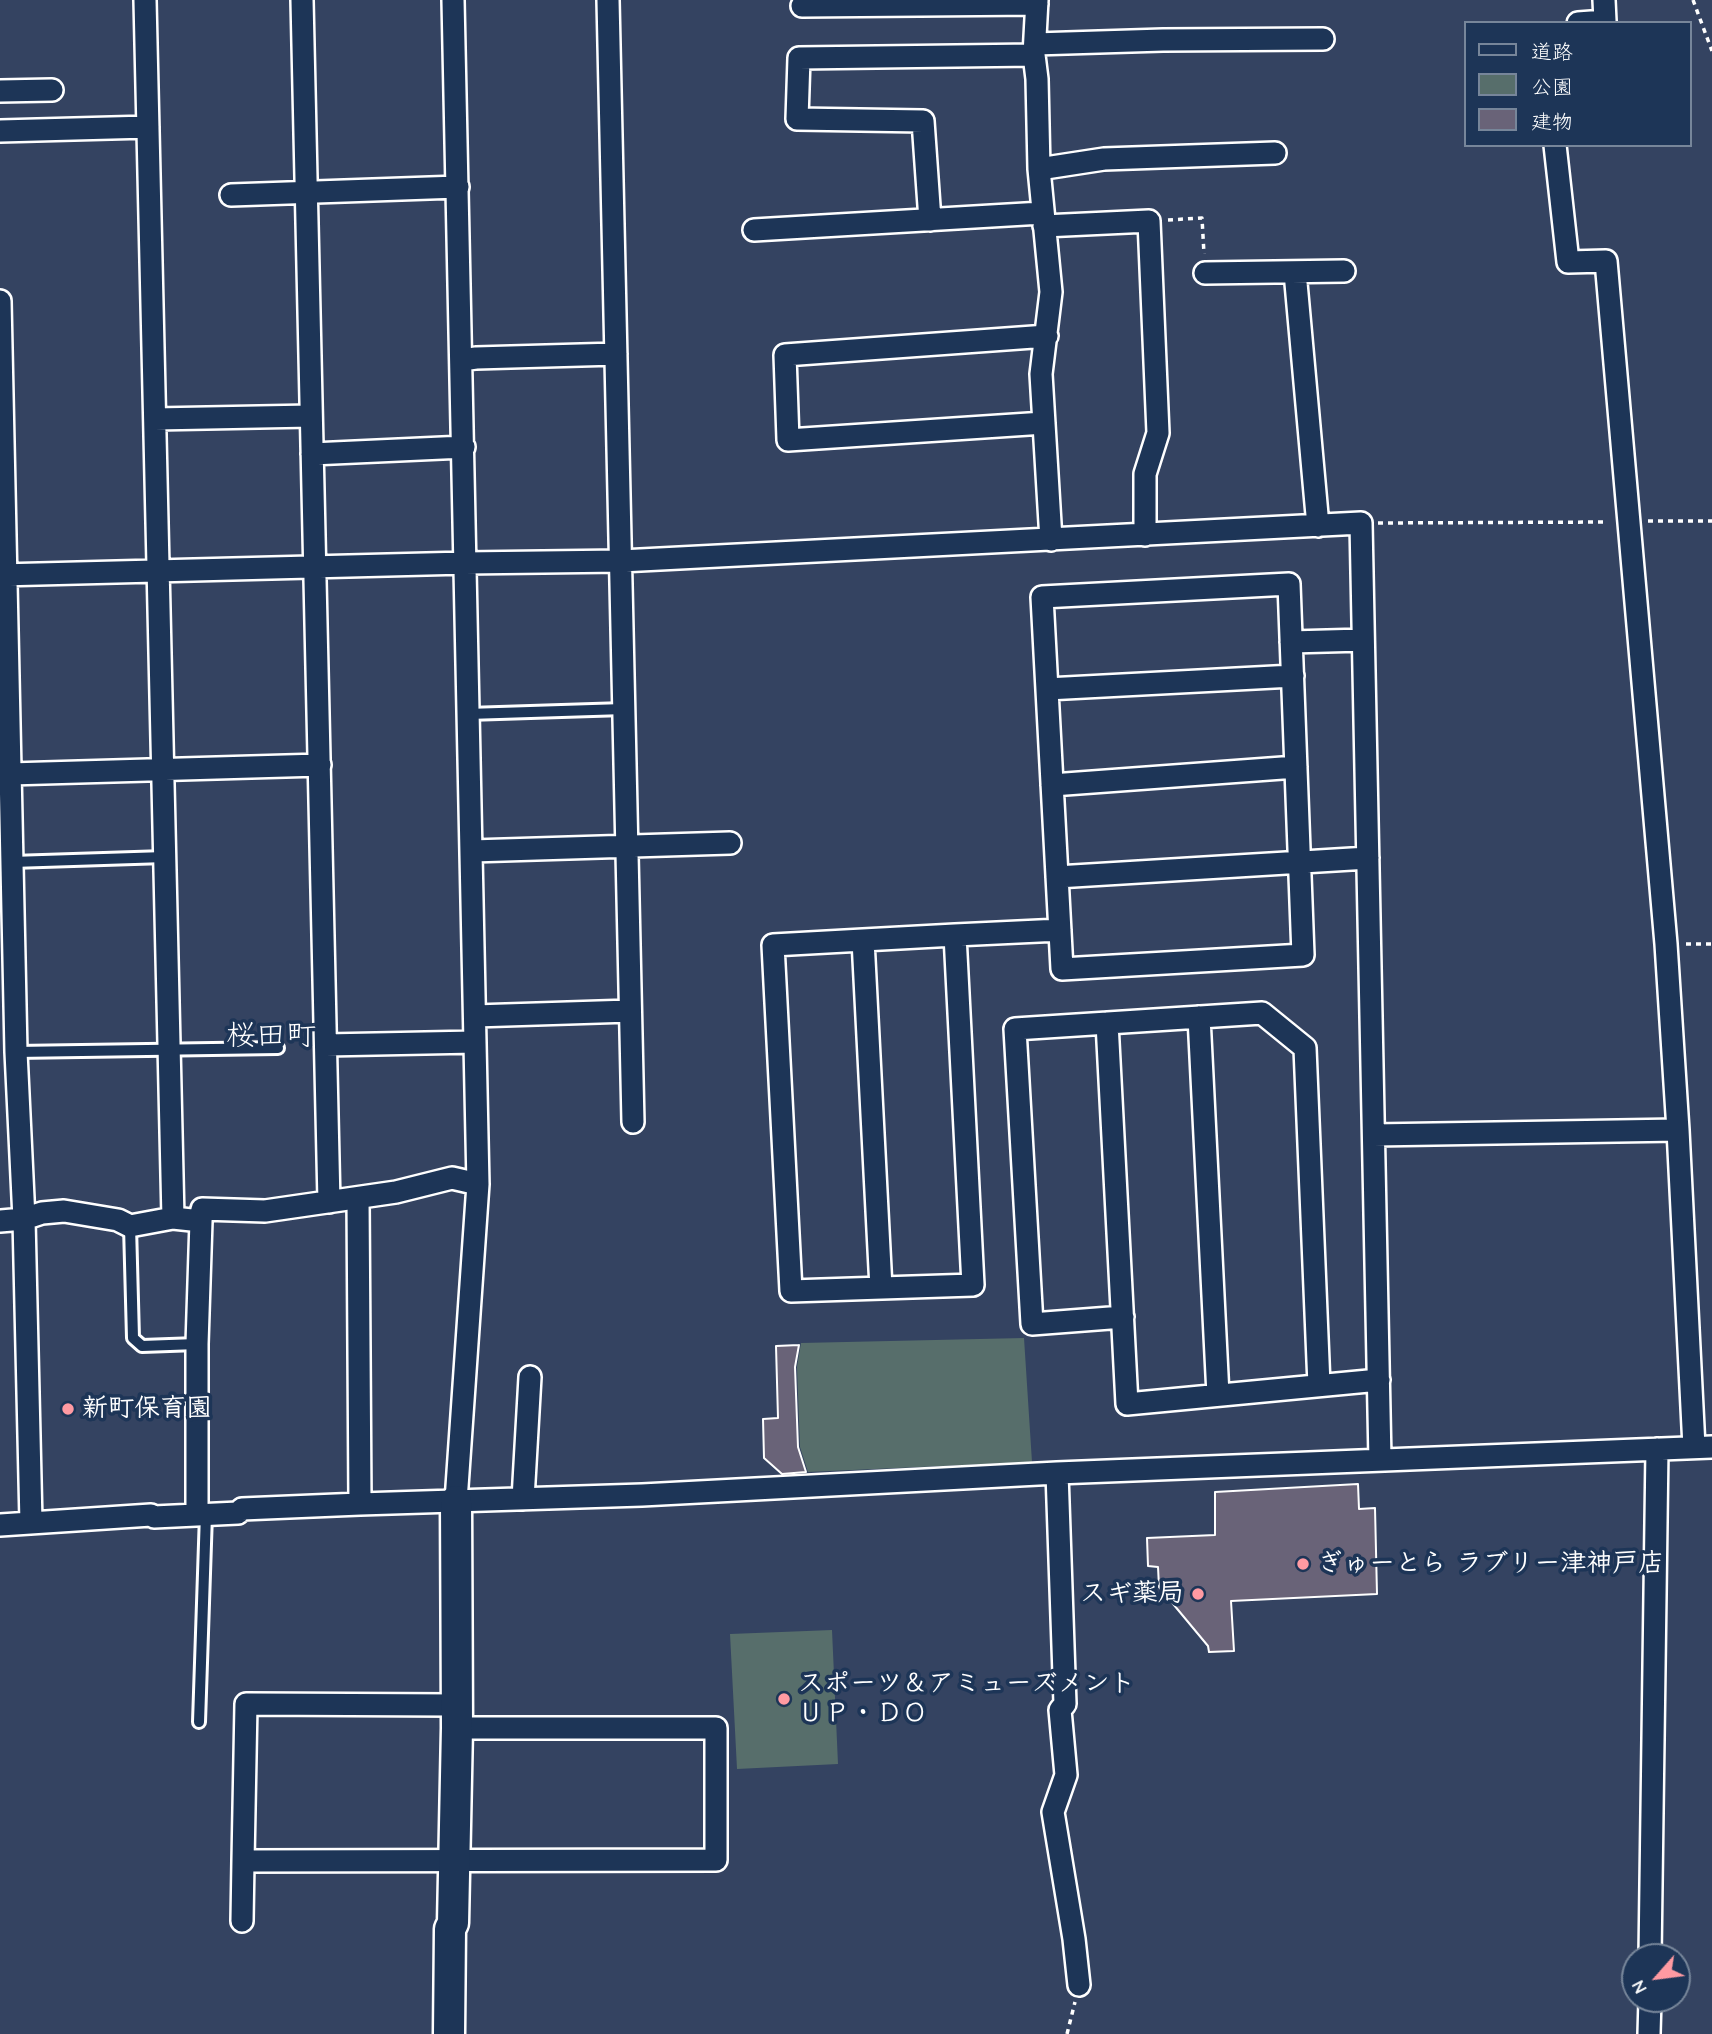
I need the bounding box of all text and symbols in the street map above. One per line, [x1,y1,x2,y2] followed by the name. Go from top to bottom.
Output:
[1464,21,1691,147] legend
[1531,40,1573,64] text: 道路
[1531,75,1573,99] text: 公園
[1531,110,1573,134] text: 建物
[226,1019,316,1055] district label: 桜田町
[82,1393,212,1425] place label: 新町保育園
[60,1401,76,1417] marker: 新町保育園
[1317,1548,1664,1580] place label: ぎゅーとら ラブリー津神戸店
[1295,1556,1311,1572] marker: ぎゅーとら ラブリー津神戸店
[1080,1578,1184,1610] place label: スギ薬局
[1190,1586,1206,1602] marker: スギ薬局
[798,1668,1135,1730] place label: スポーツ＆アミューズメント ＵＰ・ＤＯ
[776,1691,792,1707] marker: スポーツ＆アミューズメント ＵＰ・ＤＯ
[1621,1943,1691,2013] north arrow
[1627,1976,1652,1998] text: N

